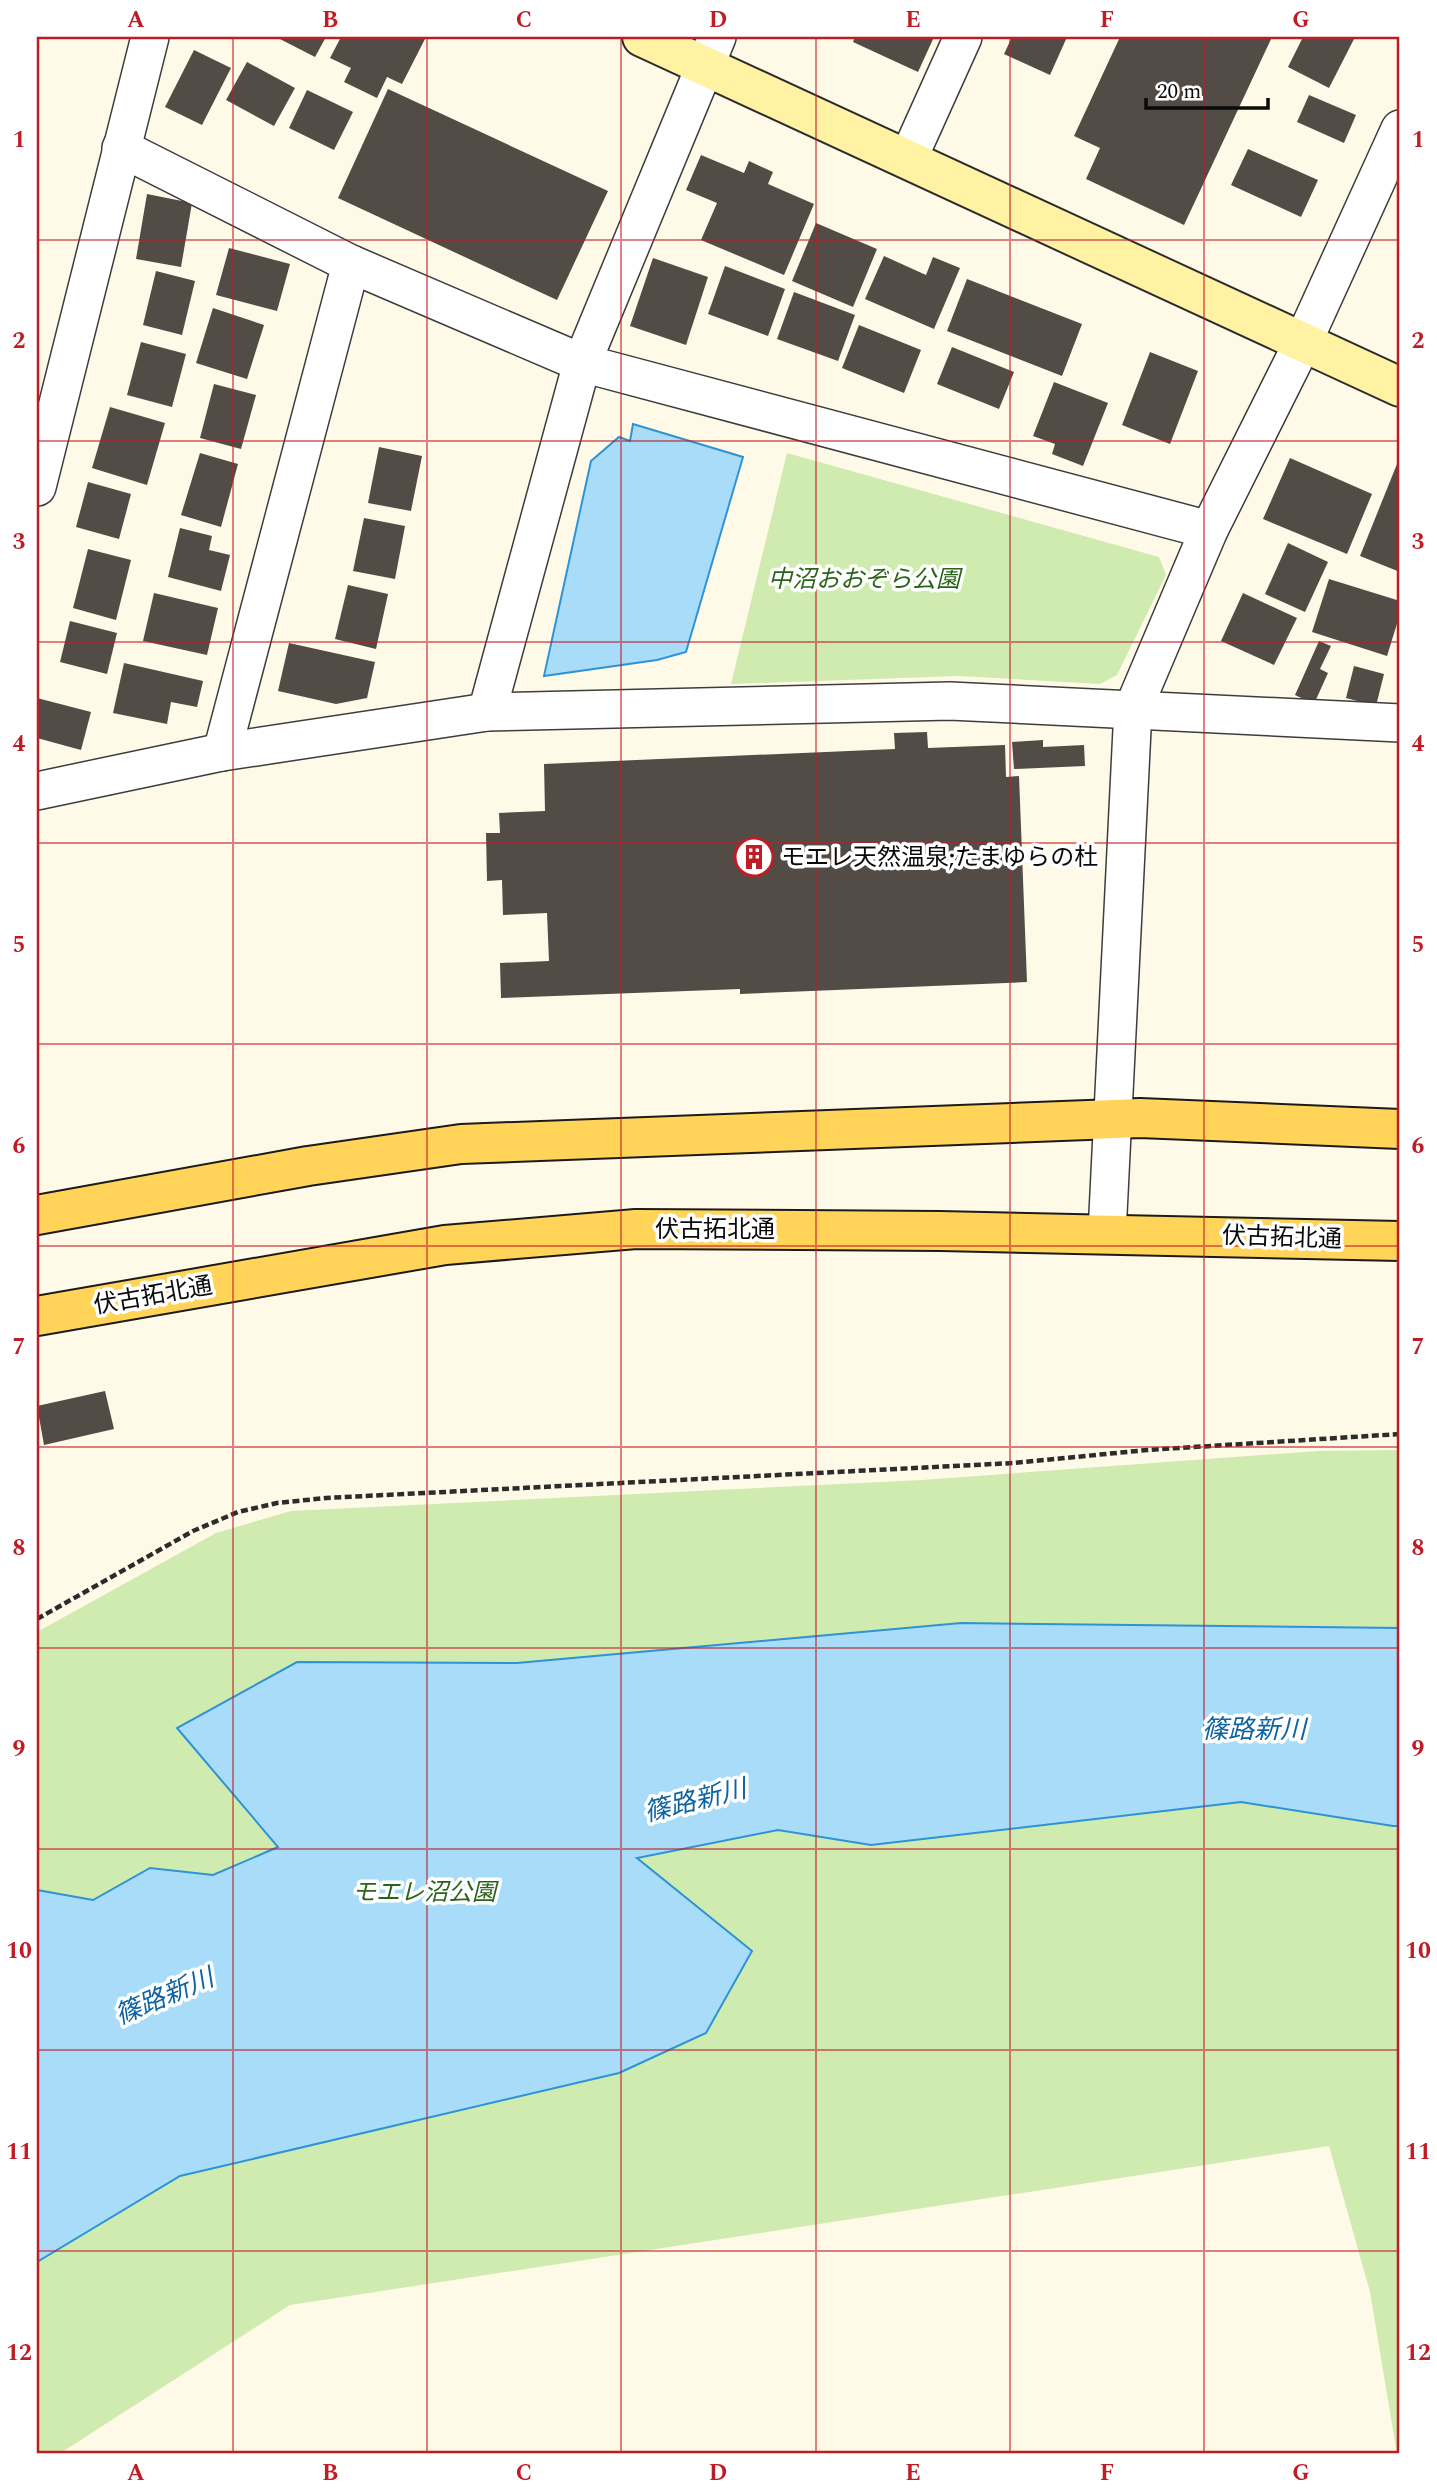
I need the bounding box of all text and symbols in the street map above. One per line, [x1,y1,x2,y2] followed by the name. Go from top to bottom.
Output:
[127,3,145,38] text: A
[322,3,338,38] text: B
[516,3,532,38] text: C
[709,3,727,38] text: D
[905,3,921,38] text: E
[1100,3,1114,38] text: F
[1292,3,1310,38] text: G
[1146,66,1269,110] scale bar
[1157,76,1201,108] text: 20 m
[13,123,25,158] text: 1
[1412,123,1424,158] text: 1
[13,324,26,359] text: 2
[1412,324,1425,359] text: 2
[13,525,26,560] text: 3
[1412,525,1425,560] text: 3
[768,562,963,598] park label: 中沼おおぞら公園
[13,727,26,762] text: 4
[1412,727,1425,762] text: 4
[733,836,775,878] building icon: モエレ天然温泉;たまゆらの杜
[781,840,1098,876] place label: モエレ天然温泉;たまゆらの杜
[13,928,25,963] text: 5
[1412,928,1424,963] text: 5
[13,1129,26,1164] text: 6
[1412,1129,1425,1164] text: 6
[655,1212,775,1248] street label: 伏古拓北通
[1221,1218,1343,1258] street label: 伏古拓北通
[91,1268,215,1324] street label: 伏古拓北通
[13,1330,25,1365] text: 7
[1412,1330,1424,1365] text: 7
[13,1531,25,1566] text: 8
[1412,1531,1424,1566] text: 8
[1202,1710,1309,1750] water label: 篠路新川
[13,1732,26,1767] text: 9
[1412,1732,1425,1767] text: 9
[640,1768,753,1833] water label: 篠路新川
[352,1875,499,1911] park label: モエレ沼公園
[6,1934,32,1969] text: 10
[1405,1934,1431,1969] text: 10
[109,1957,223,2036] water label: 篠路新川
[6,2135,32,2170] text: 11
[1405,2135,1431,2170] text: 11
[6,2336,32,2371] text: 12
[1405,2336,1431,2371] text: 12
[127,2456,145,2491] text: A
[322,2456,338,2491] text: B
[516,2456,532,2491] text: C
[709,2456,727,2491] text: D
[905,2456,921,2491] text: E
[1100,2456,1114,2491] text: F
[1292,2456,1310,2491] text: G

